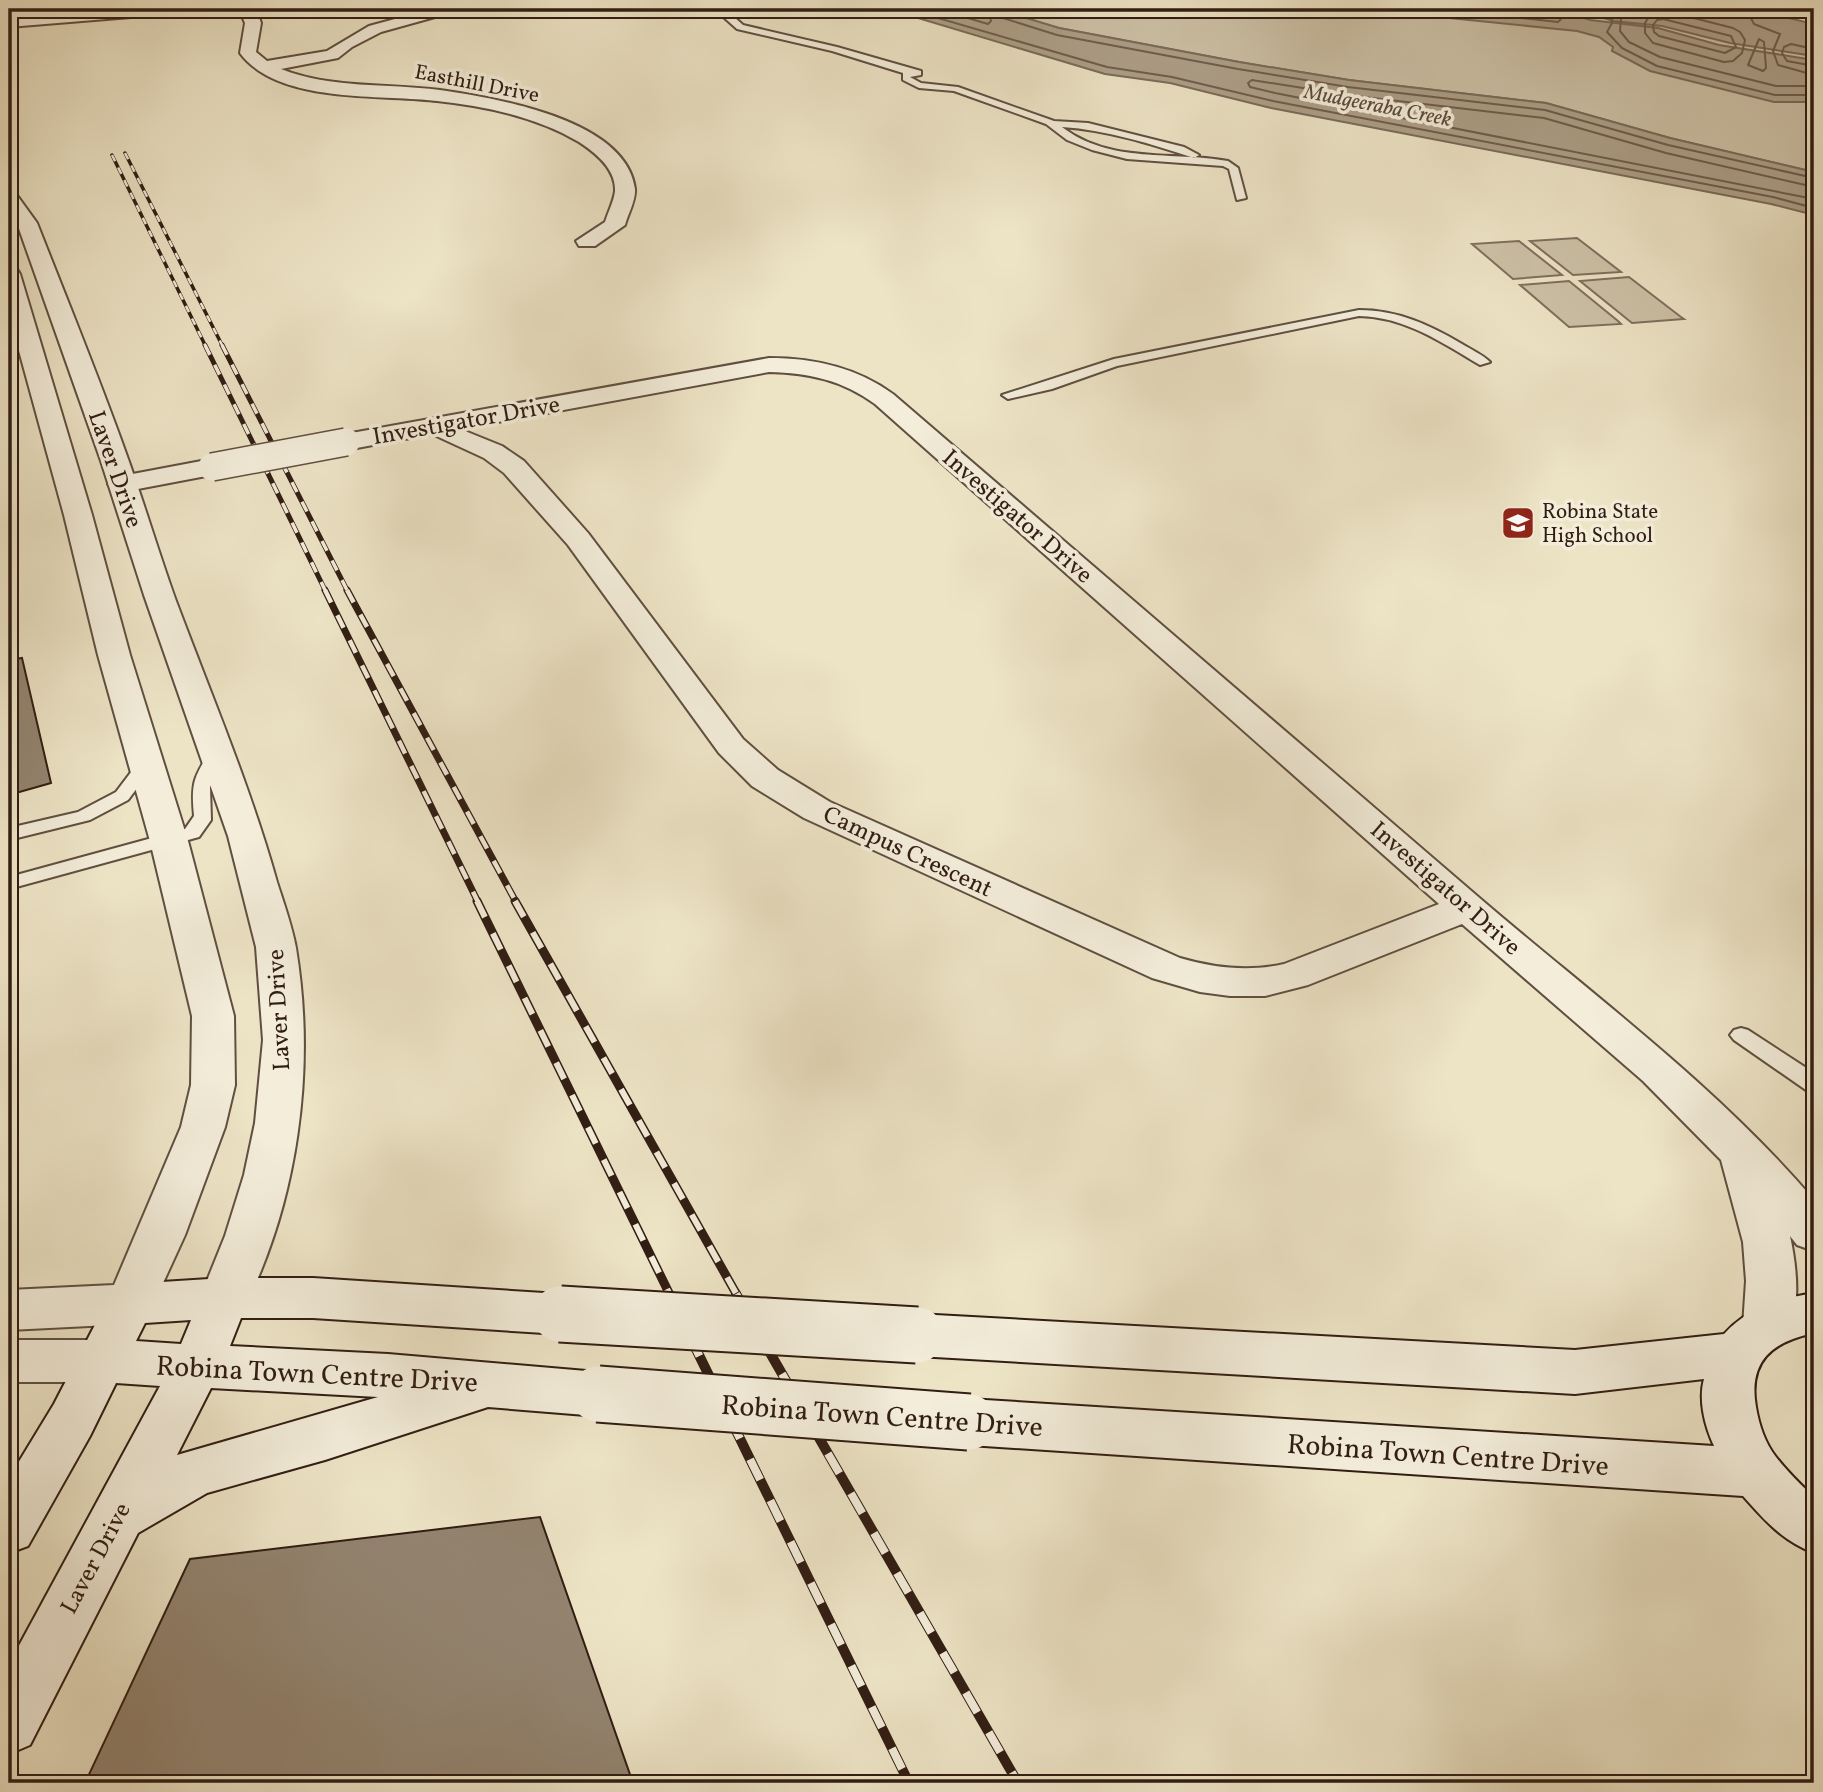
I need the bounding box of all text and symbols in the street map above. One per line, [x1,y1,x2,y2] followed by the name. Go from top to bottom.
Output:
[412,58,542,111] street label: Easthill Drive
[1301,78,1454,135] water label: Mudgeeraba Creek
[370,389,563,455] street label: Investigator Drive
[78,406,150,533] street label: Laver Drive
[934,442,1099,593] street label: Investigator Drive
[1542,498,1658,551] place label: Robina State High School
[1499,504,1537,542] school or university icon: Robina State High School
[817,799,997,907] street label: Campus Crescent
[1362,814,1527,965] street label: Investigator Drive
[260,948,300,1072] street label: Laver Drive
[155,1348,479,1403] street label: Robina Town Centre Drive
[720,1387,1044,1448] street label: Robina Town Centre Drive
[1286,1426,1610,1487] street label: Robina Town Centre Drive
[53,1497,140,1621] street label: Laver Drive

